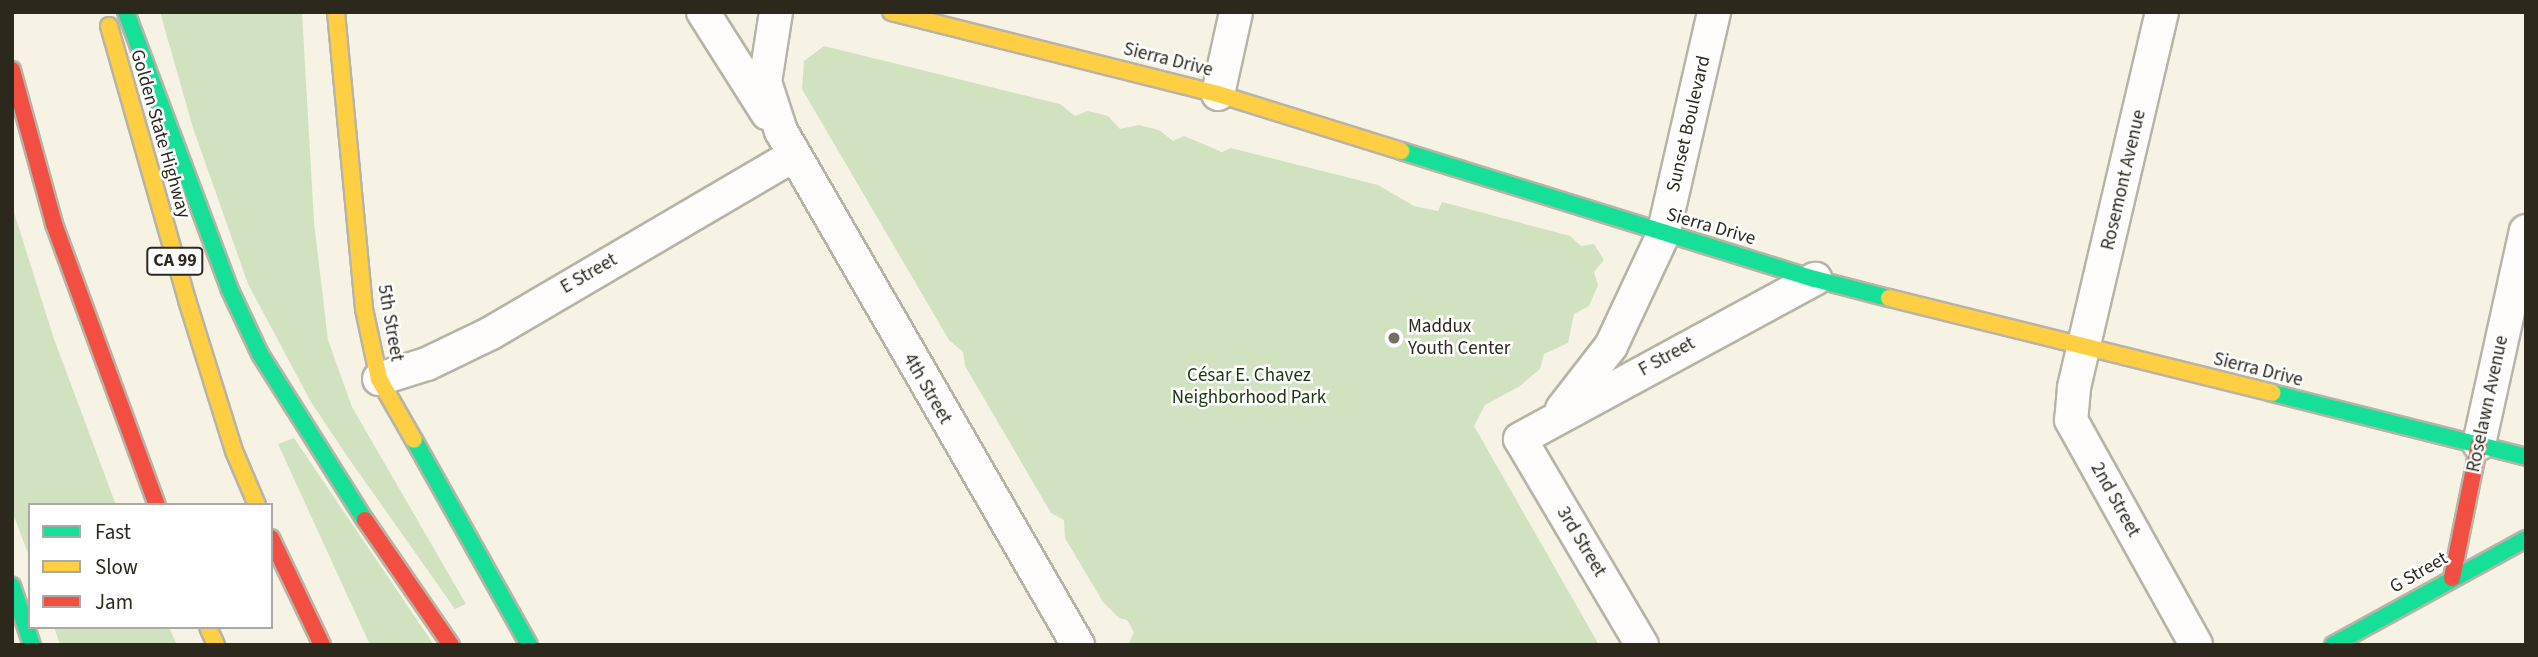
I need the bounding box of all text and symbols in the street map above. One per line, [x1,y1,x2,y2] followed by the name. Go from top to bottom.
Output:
[1121,38,1215,82] street label: Sierra Drive
[125,47,195,221] street label: Golden State Highway
[1662,53,1716,195] street label: Sunset Boulevard
[2097,108,2151,252] street label: Rosemont Avenue
[1664,203,1758,251] street label: Sierra Drive
[145,246,205,276] road number: CA 99
[557,249,621,299] street label: E Street
[372,283,408,363] street label: 5th Street
[1408,316,1510,360] place label: Maddux Youth Center
[1386,330,1402,346] marker: Maddux Youth Center
[1635,332,1699,382] street label: F Street
[2462,334,2514,474] street label: Roselawn Avenue
[2211,348,2305,392] street label: Sierra Drive
[898,350,956,428] street label: 4th Street
[1172,365,1326,409] park label: César E. Chavez Neighborhood Park
[2085,459,2145,541] street label: 2nd Street
[28,503,273,629] legend
[1551,503,1611,581] street label: 3rd Street
[95,517,131,547] text: Fast
[2386,547,2452,599] street label: G Street
[95,552,138,582] text: Slow
[95,587,133,617] text: Jam

